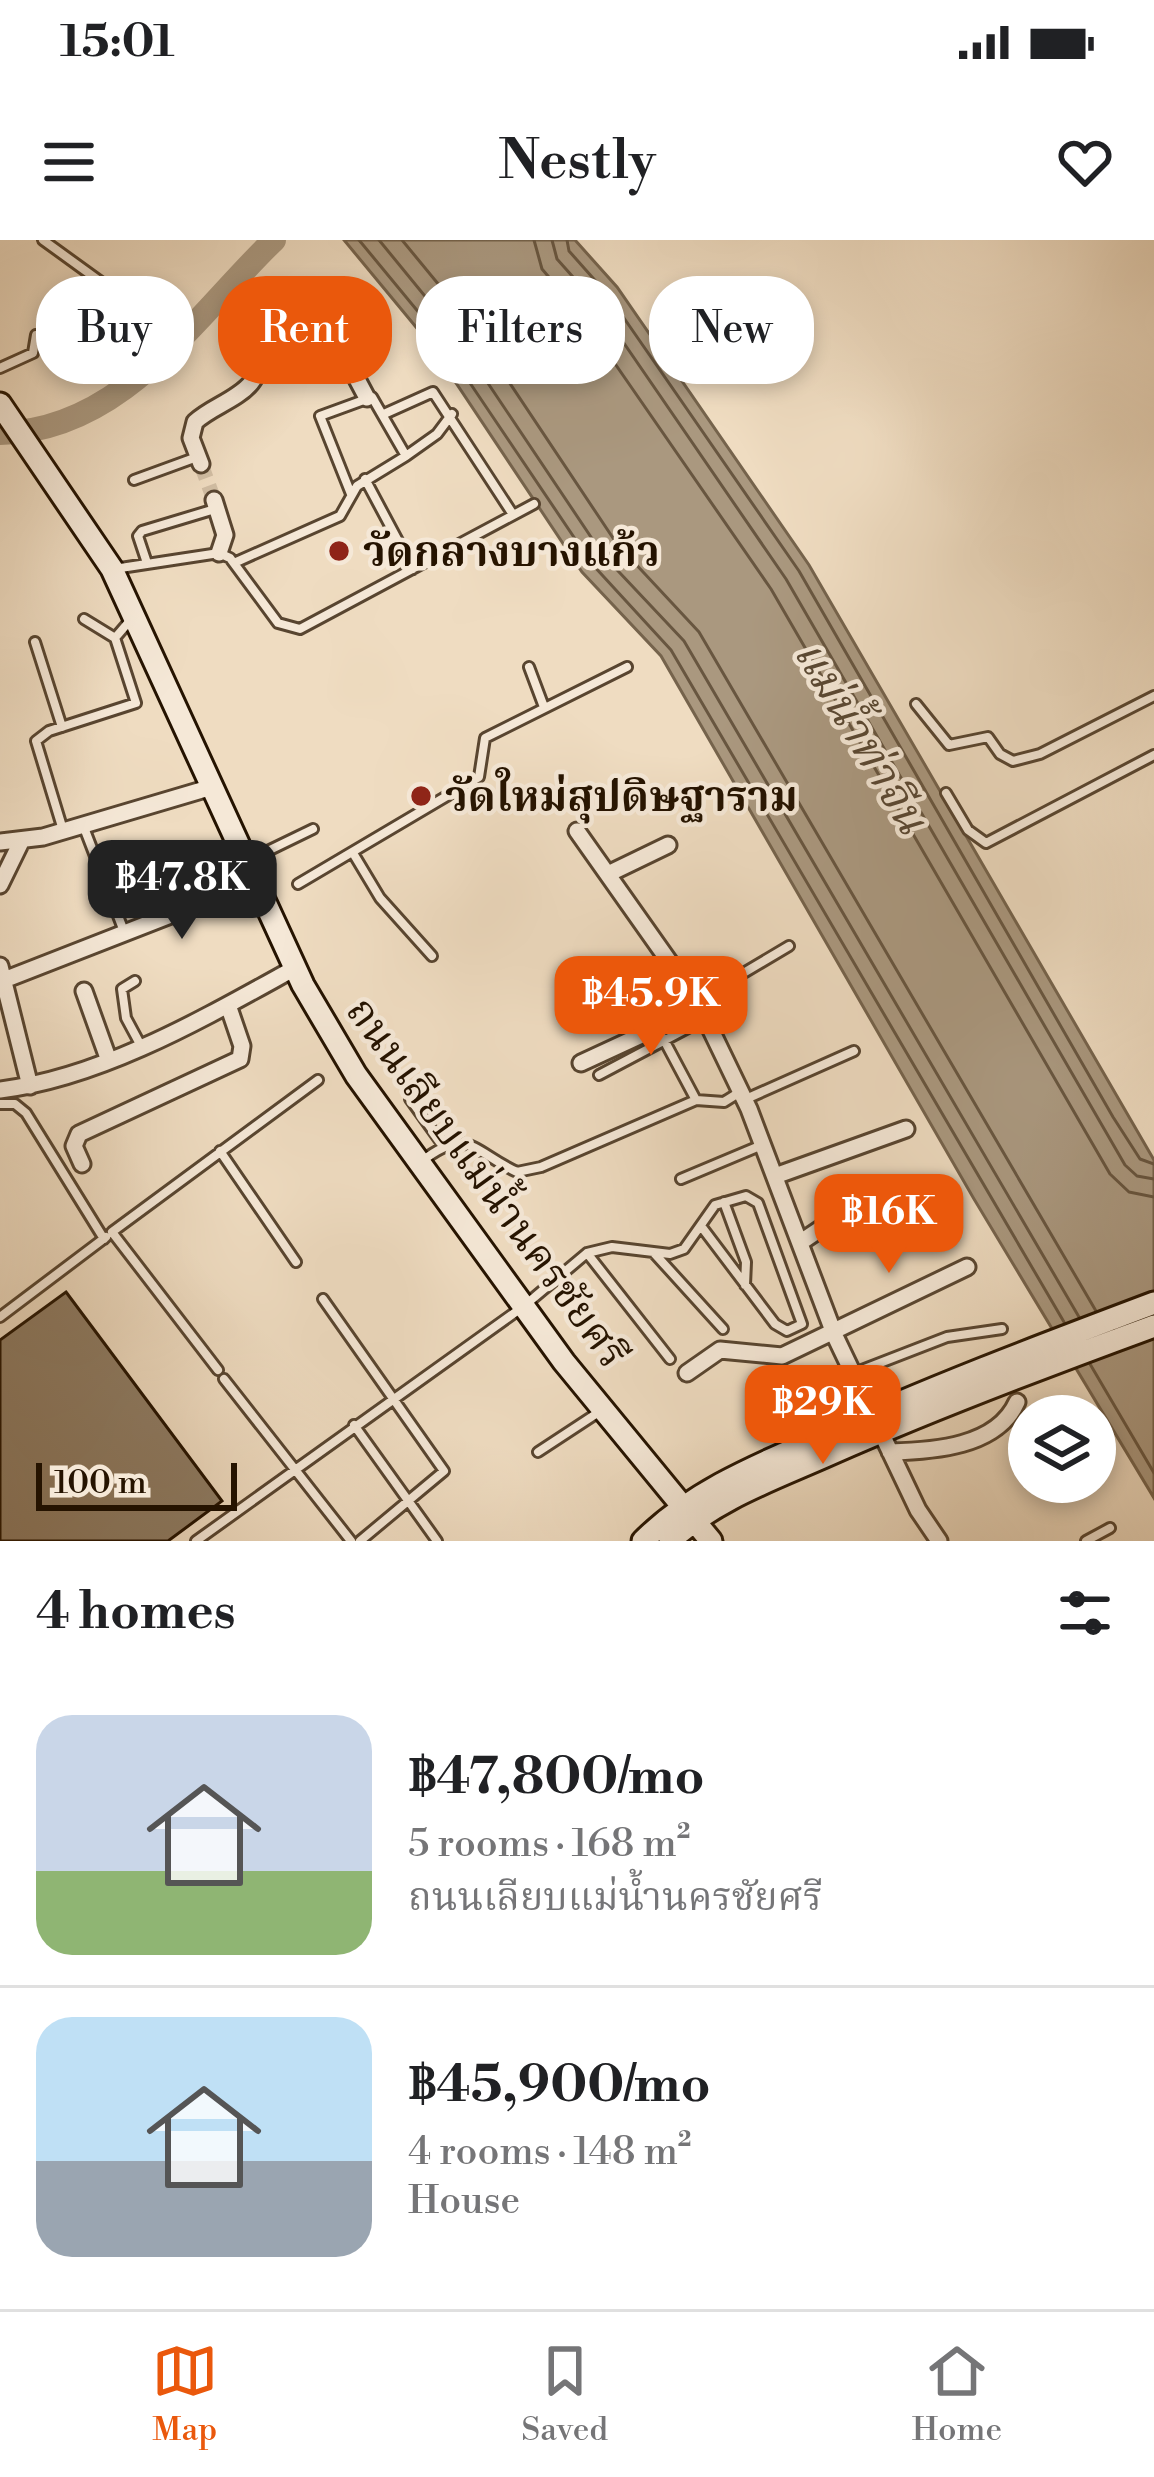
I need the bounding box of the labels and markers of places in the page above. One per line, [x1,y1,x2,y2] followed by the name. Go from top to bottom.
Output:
[363,527,660,580] place label: วัดกลางบางแก้ว
[326,538,352,564] marker: วัดกลางบางแก้ว
[445,767,798,825] place label: วัดใหม่สุปดิษฐาราม
[408,783,434,809] marker: วัดใหม่สุปดิษฐาราม
[84,840,280,942] pin: ฿47.8K
[553,956,749,1058] pin: ฿45.9K
[818,1174,960,1276] pin: ฿16K
[752,1365,894,1467] pin: ฿29K

